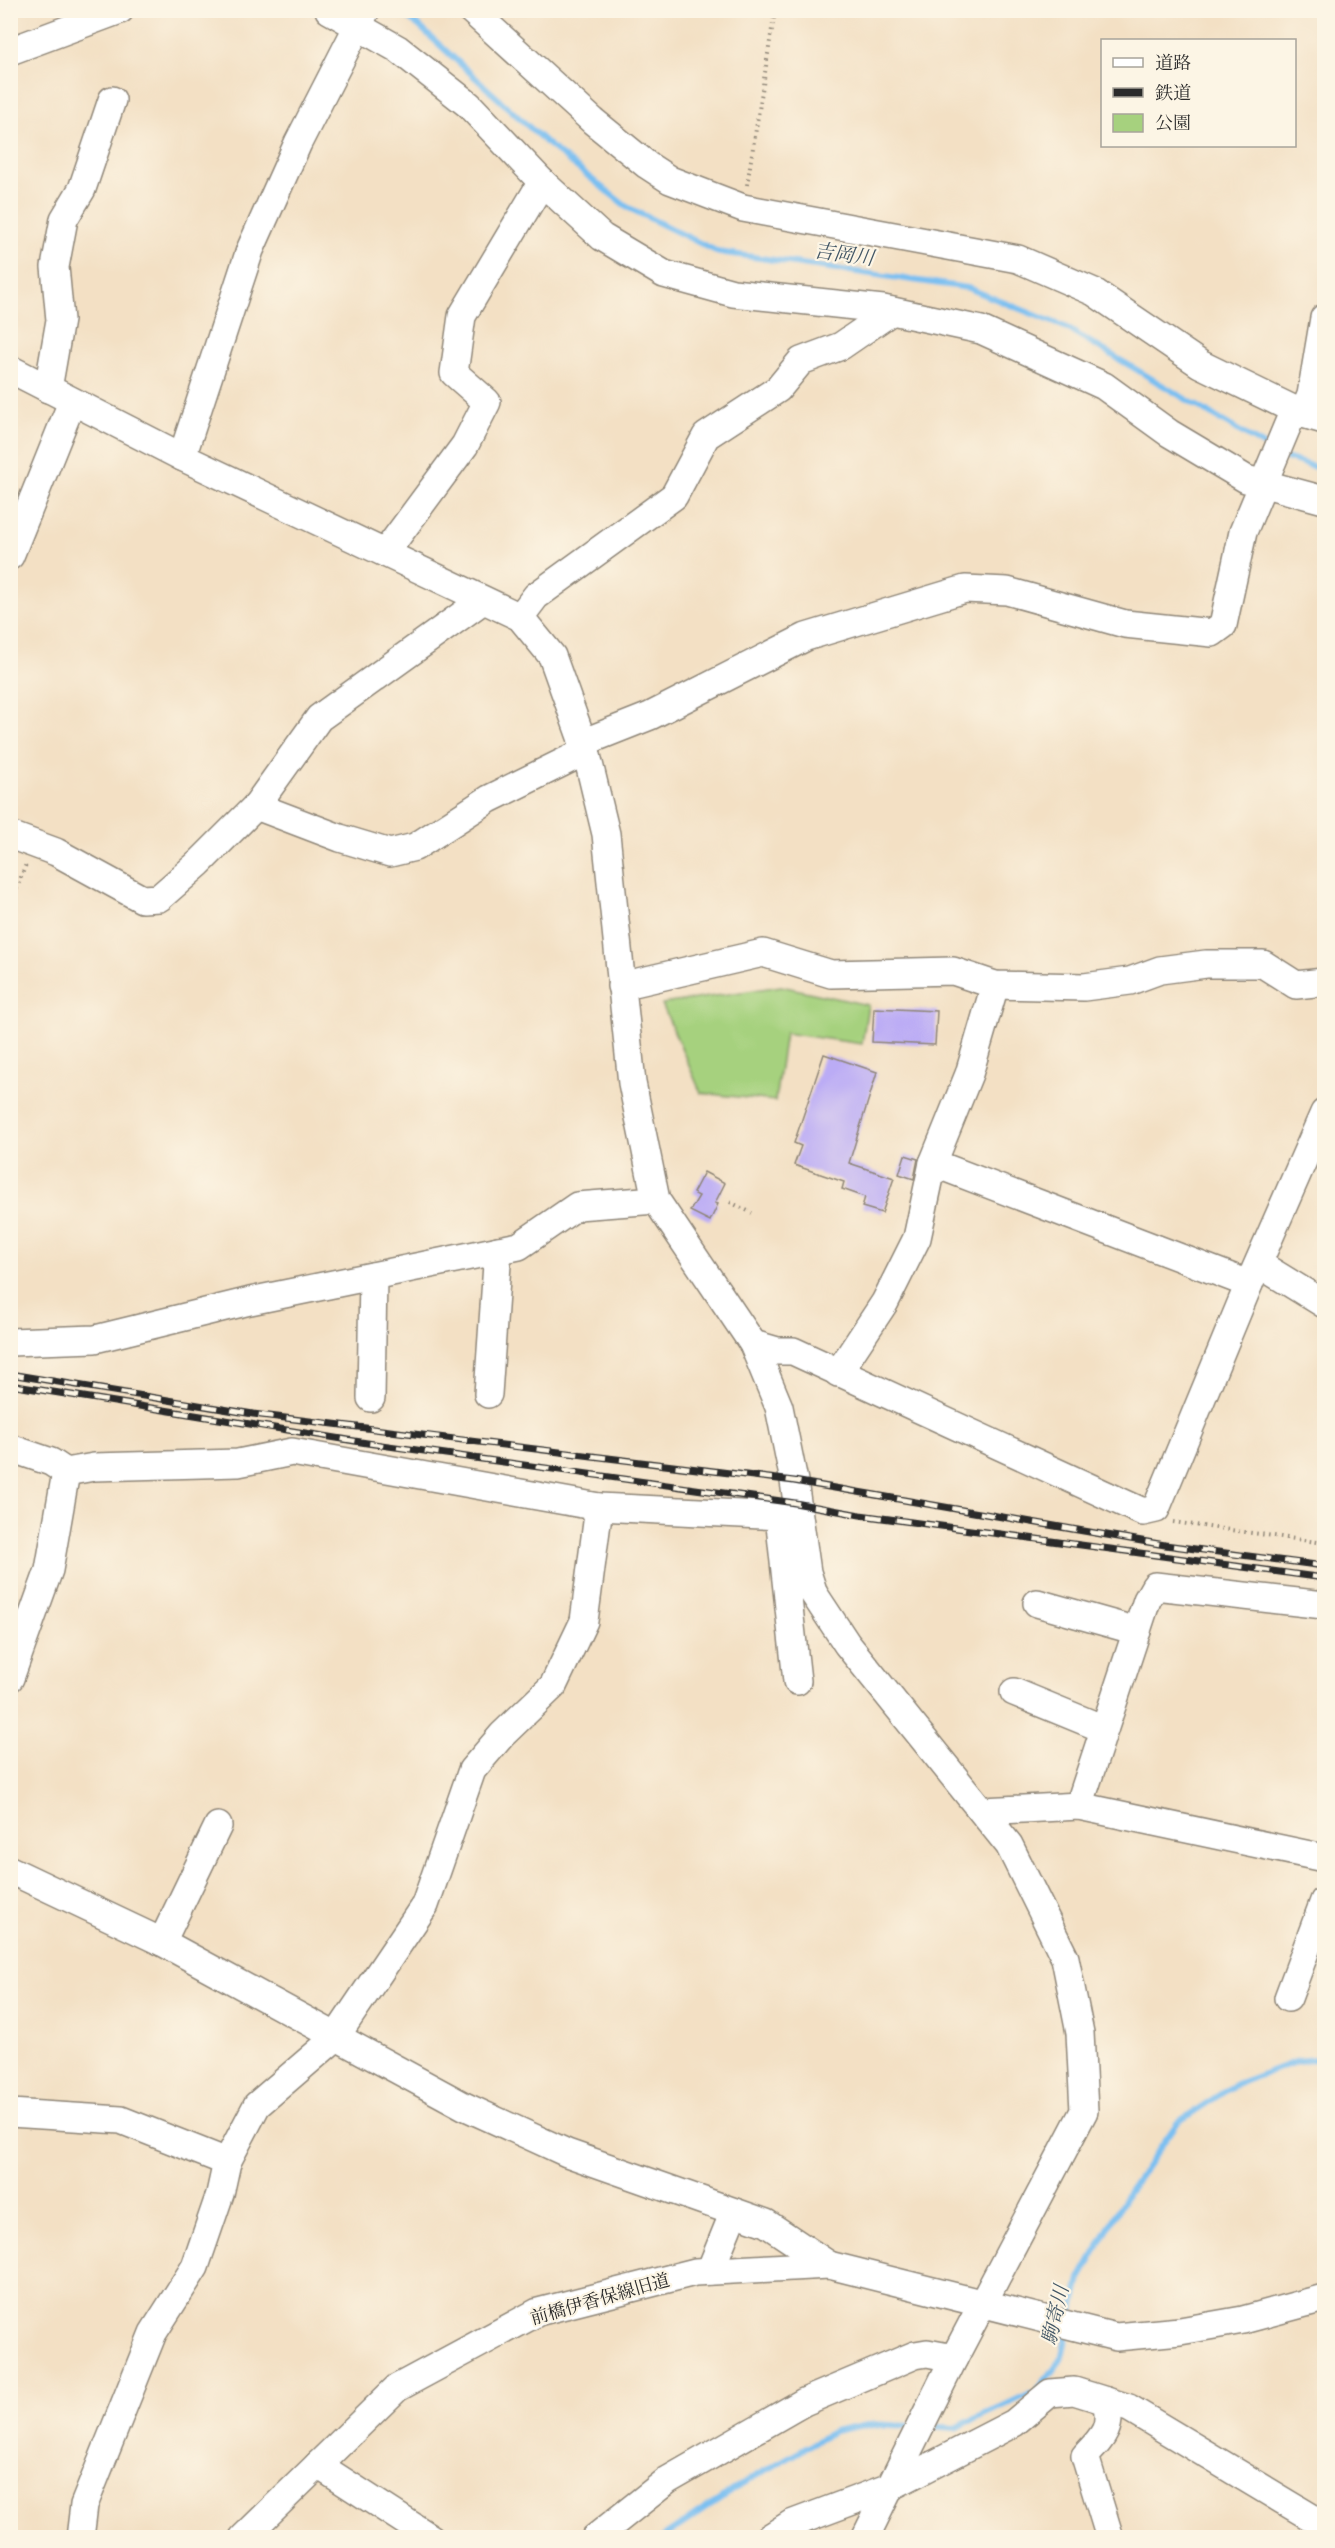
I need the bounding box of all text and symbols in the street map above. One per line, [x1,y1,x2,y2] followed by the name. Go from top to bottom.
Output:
[1101,39,1296,147] legend
[1155,51,1191,75] text: 道路
[1155,81,1191,105] text: 鉄道
[1155,111,1191,135] text: 公園
[812,237,877,272] water label: 吉岡川
[527,2268,673,2330] street label: 前橋伊香保線旧道
[1036,2281,1076,2347] water label: 駒寄川

